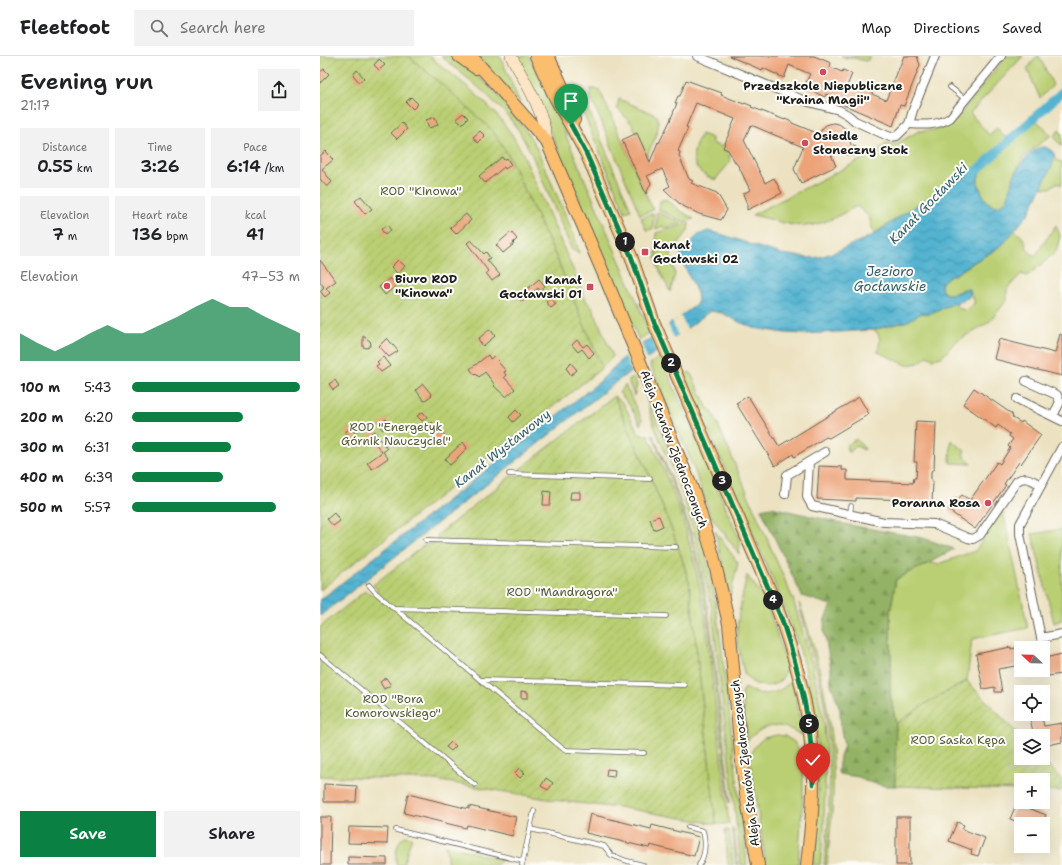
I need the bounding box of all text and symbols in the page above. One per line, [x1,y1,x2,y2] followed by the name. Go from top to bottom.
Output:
[134,10,414,46] search box
[20,15,110,40] text: Fleetfoot
[148,17,170,39] icon: search
[180,18,266,38] text: Search here
[862,19,892,37] text: Map
[914,19,980,37] text: Directions
[1002,19,1042,37] text: Saved
[20,67,153,96] text: Evening run
[818,67,828,77] marker: Przedszkole Niepubliczne "Kraina Magii"
[258,69,300,111] button: share
[743,78,903,108] place label: Przedszkole Niepubliczne "Kraina Magii"
[554,84,588,125] pin
[560,90,582,112] icon: arrive
[20,97,50,114] text: 21:17
[813,128,908,158] place label: Osiedle Słoneczny Stok
[800,138,810,148] marker: Osiedle Słoneczny Stok
[42,140,87,155] text: Distance
[147,140,173,155] text: Time
[243,140,267,155] text: Pace
[37,155,73,177] text: 0.55
[140,155,180,177] text: 3:26
[226,155,261,177] text: 6:14
[885,159,972,248] water label: Kanał Gocławski
[73,161,92,176] text: km
[261,161,284,176] text: /km
[380,183,462,199] park label: ROD "Kinowa"
[40,208,89,223] text: Elevation
[132,208,188,223] text: Heart rate
[245,208,266,223] text: kcal
[52,223,64,245] text: 7
[132,223,162,245] text: 136
[246,223,265,245] text: 41
[64,229,77,244] text: m
[162,229,188,244] text: bpm
[615,232,635,252] pin: 1
[622,234,628,249] text: 1
[653,237,739,267] place label: Kanał Gocławski 02
[640,247,650,257] marker: Kanał Gocławski 02
[854,263,926,295] water label: Jezioro Gocławskie
[20,268,78,285] text: Elevation
[241,268,300,285] text: 47–53 m
[395,271,457,301] place label: Biuro ROD "Kinowa"
[499,272,582,302] place label: Kanał Gocławski 01
[382,281,392,291] marker: Biuro ROD "Kinowa"
[585,282,595,292] marker: Kanał Gocławski 01
[661,353,681,373] pin: 2
[667,355,675,370] text: 2
[636,368,712,530] street label: Aleja Stanów Zjednoczonych
[20,379,60,396] text: 100 m
[84,379,112,396] text: 5:43
[451,405,554,491] water label: Kanał Wystawowy
[20,409,63,426] text: 200 m
[84,409,113,426] text: 6:20
[341,419,451,449] park label: ROD "Energetyk Górnik Nauczyciel"
[20,439,64,456] text: 300 m
[84,439,109,456] text: 6:31
[20,469,64,486] text: 400 m
[84,469,113,486] text: 6:39
[712,471,732,491] pin: 3
[718,473,726,488] text: 3
[892,495,981,511] place label: Poranna Rosa
[983,498,993,508] marker: Poranna Rosa
[20,499,63,516] text: 500 m
[84,499,111,516] text: 5:57
[506,584,618,600] park label: ROD "Mandragora"
[763,590,783,610] pin: 4
[769,592,777,607] text: 4
[1014,641,1050,677] north arrow
[1014,641,1050,853] map controls
[727,679,763,847] street label: Aleja Stanów Zjednoczonych
[1014,685,1050,721] button: locate
[345,691,441,721] park label: ROD "Bora Komorowskiego"
[799,714,819,734] pin: 5
[806,716,812,731] text: 5
[1014,729,1050,765] button: layers
[911,732,1006,748] park label: ROD Saska Kępa
[796,743,830,784] pin
[802,749,824,771] icon: check
[1014,773,1050,809] button: +
[20,811,156,857] button: Save
[164,811,300,857] button: Share
[1014,817,1050,853] button: −

